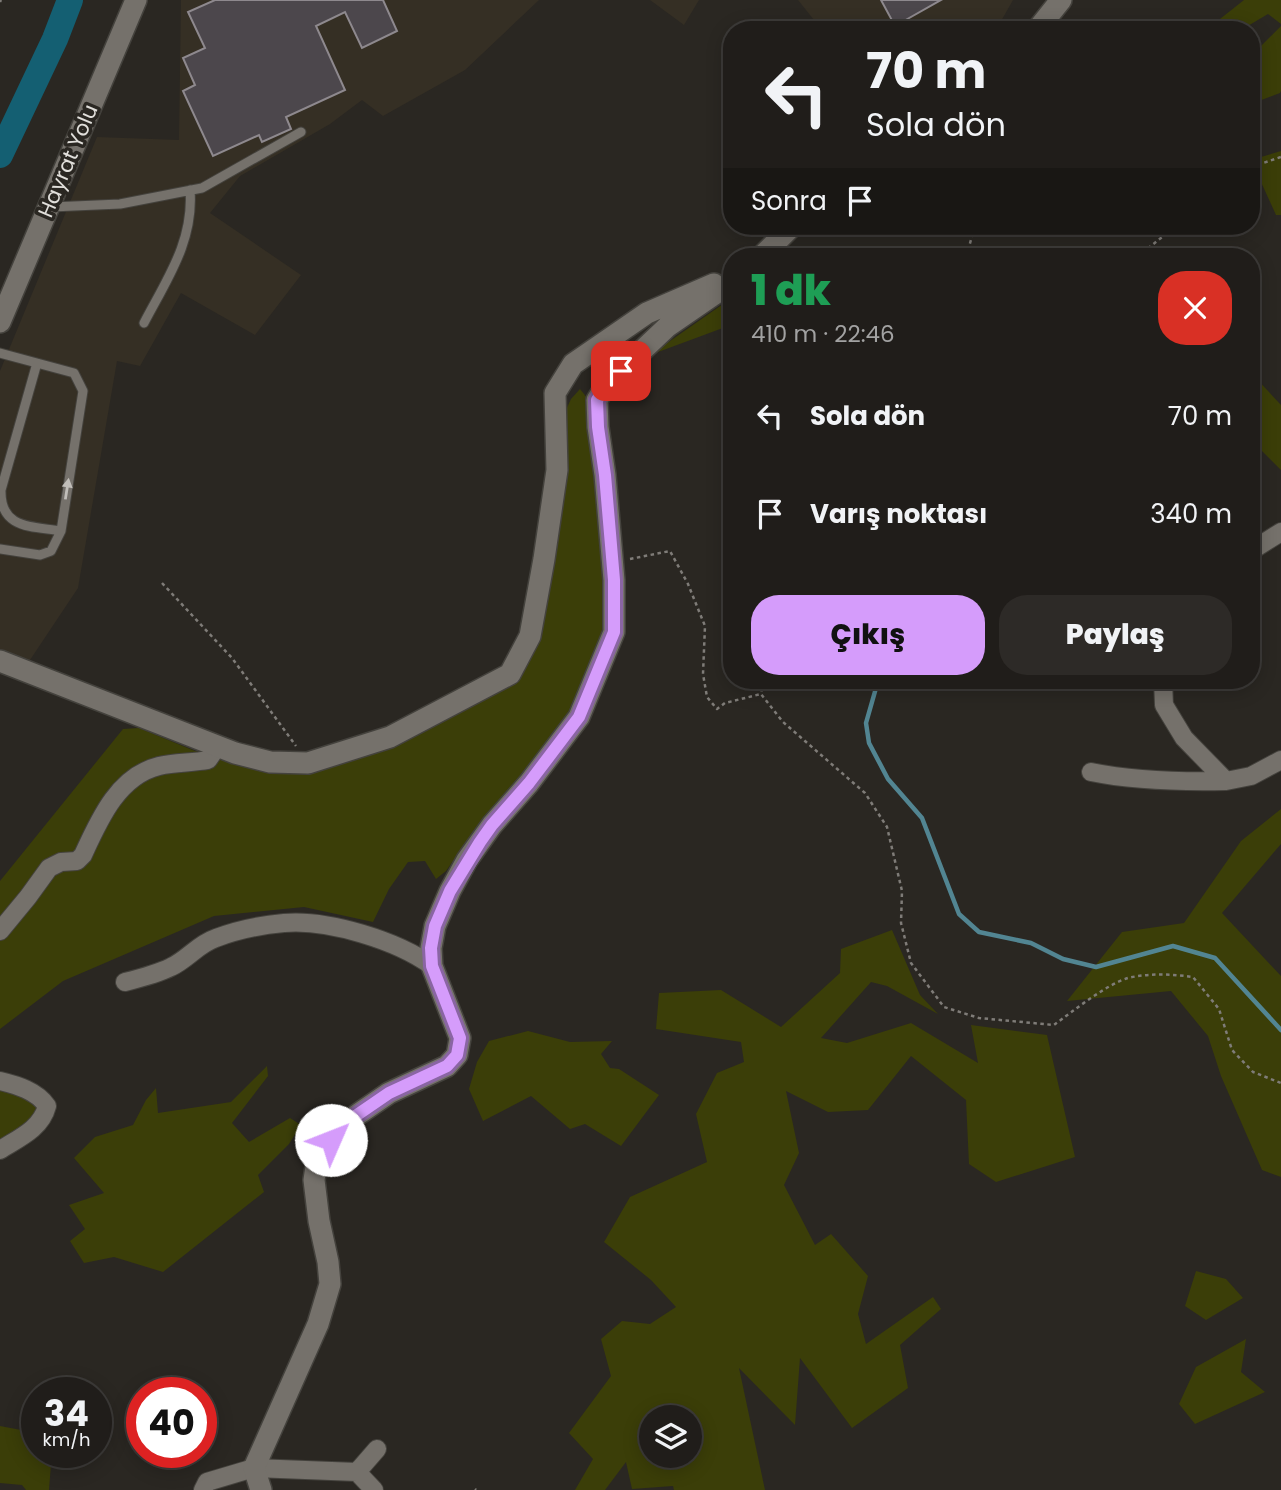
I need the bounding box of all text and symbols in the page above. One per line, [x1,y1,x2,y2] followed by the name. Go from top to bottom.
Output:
[866,37,986,105] text: 70 m
[751,49,842,140] icon: left
[31,100,104,222] street label: Hayrat Yolu
[866,102,1006,147] text: Sola dön
[841,182,879,220] icon: arrive
[751,183,827,219] text: Sonra
[751,261,831,320] text: 1 dk
[1158,271,1232,345] button: close
[751,318,895,350] text: 410 m · 22:46
[591,341,651,401] pin
[602,352,640,390] icon: arrive
[751,397,789,435] icon: left
[810,398,925,434] text: Sola dön
[1168,398,1232,434] text: 70 m
[62,478,73,500] one-way arrow
[751,495,789,533] icon: arrive
[810,496,987,532] text: Varış noktası
[1150,496,1232,532] text: 340 m
[751,595,985,675] button: Çıkış
[999,595,1232,675] button: Paylaş
[294,1103,368,1177] position arrow
[126,1377,217,1468] speed limit sign: 40
[44,1389,89,1438] text: 34
[639,1405,702,1468] map controls
[639,1405,702,1468] button: layers
[43,1427,90,1452] text: km/h

